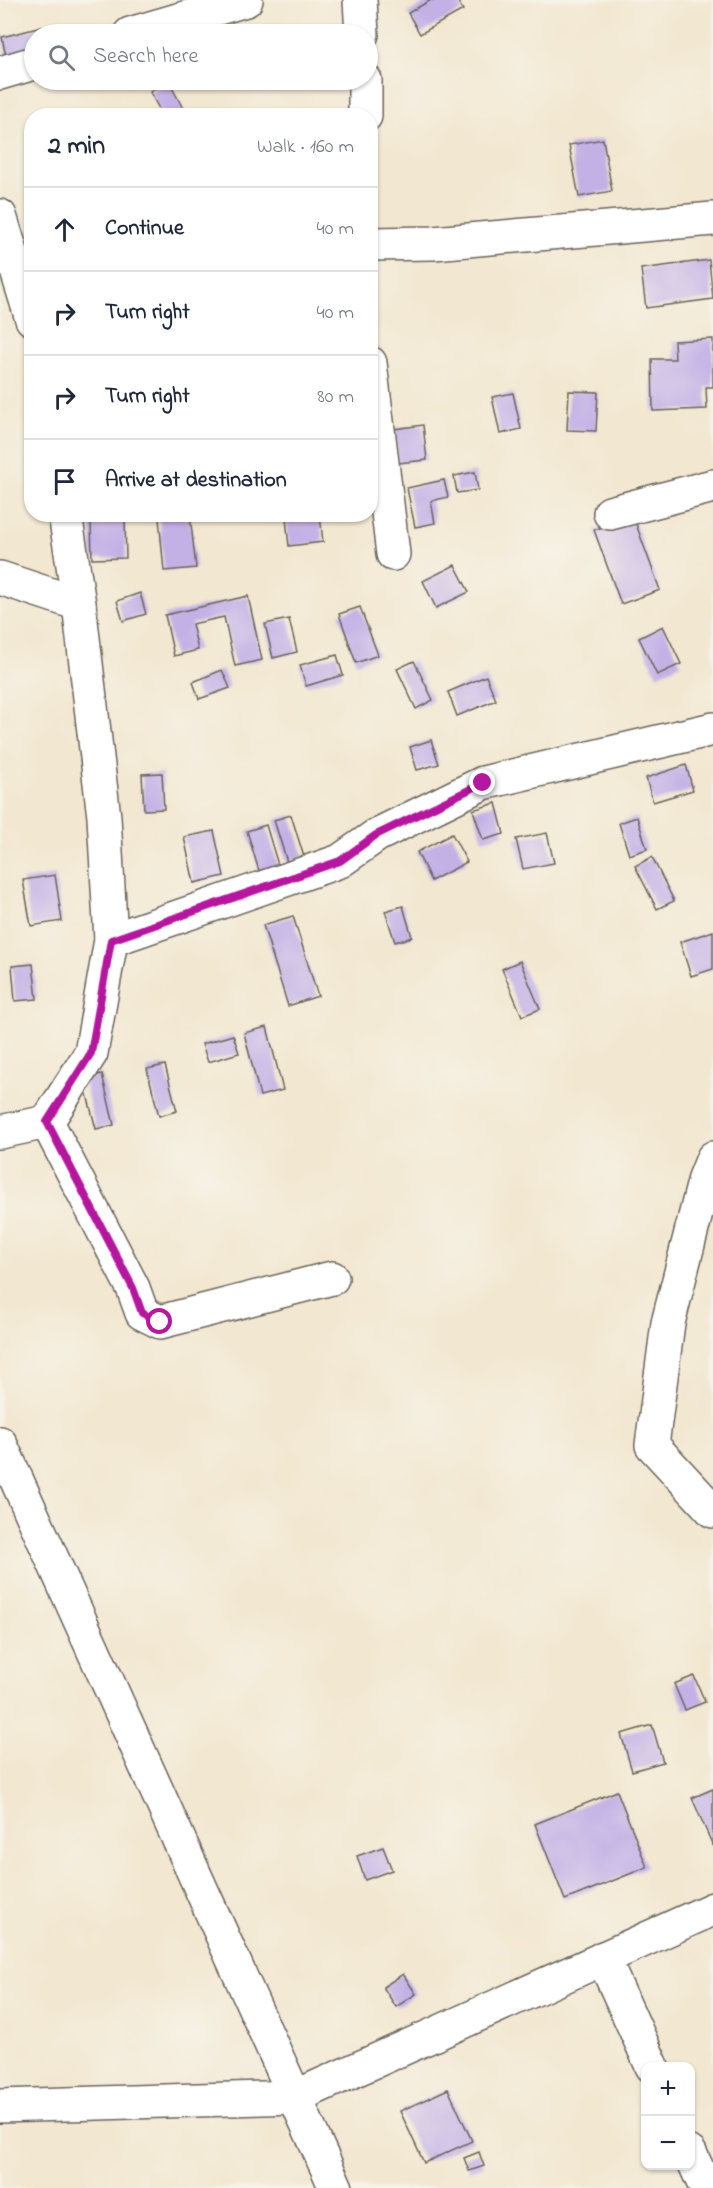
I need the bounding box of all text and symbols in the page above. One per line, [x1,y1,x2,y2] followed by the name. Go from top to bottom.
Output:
[24,24,378,90] search box
[45,41,78,74] icon: search
[93,41,198,73] text: Search here
[48,128,105,166] text: 2 min
[257,133,354,162] text: Walk · 160 m
[48,213,81,246] icon: ahead
[105,213,184,245] text: Continue
[317,215,354,244] text: 40 m
[48,297,81,330] icon: right
[105,297,190,329] text: Turn right
[317,299,354,328] text: 40 m
[48,381,81,414] icon: right
[105,381,190,413] text: Turn right
[317,383,354,412] text: 80 m
[48,465,81,498] icon: arrive
[105,465,287,497] text: Arrive at destination
[469,769,495,795] route end
[146,1308,172,1334] route start
[641,2062,695,2170] map controls
[641,2062,695,2116] button: +
[641,2116,695,2170] button: −

